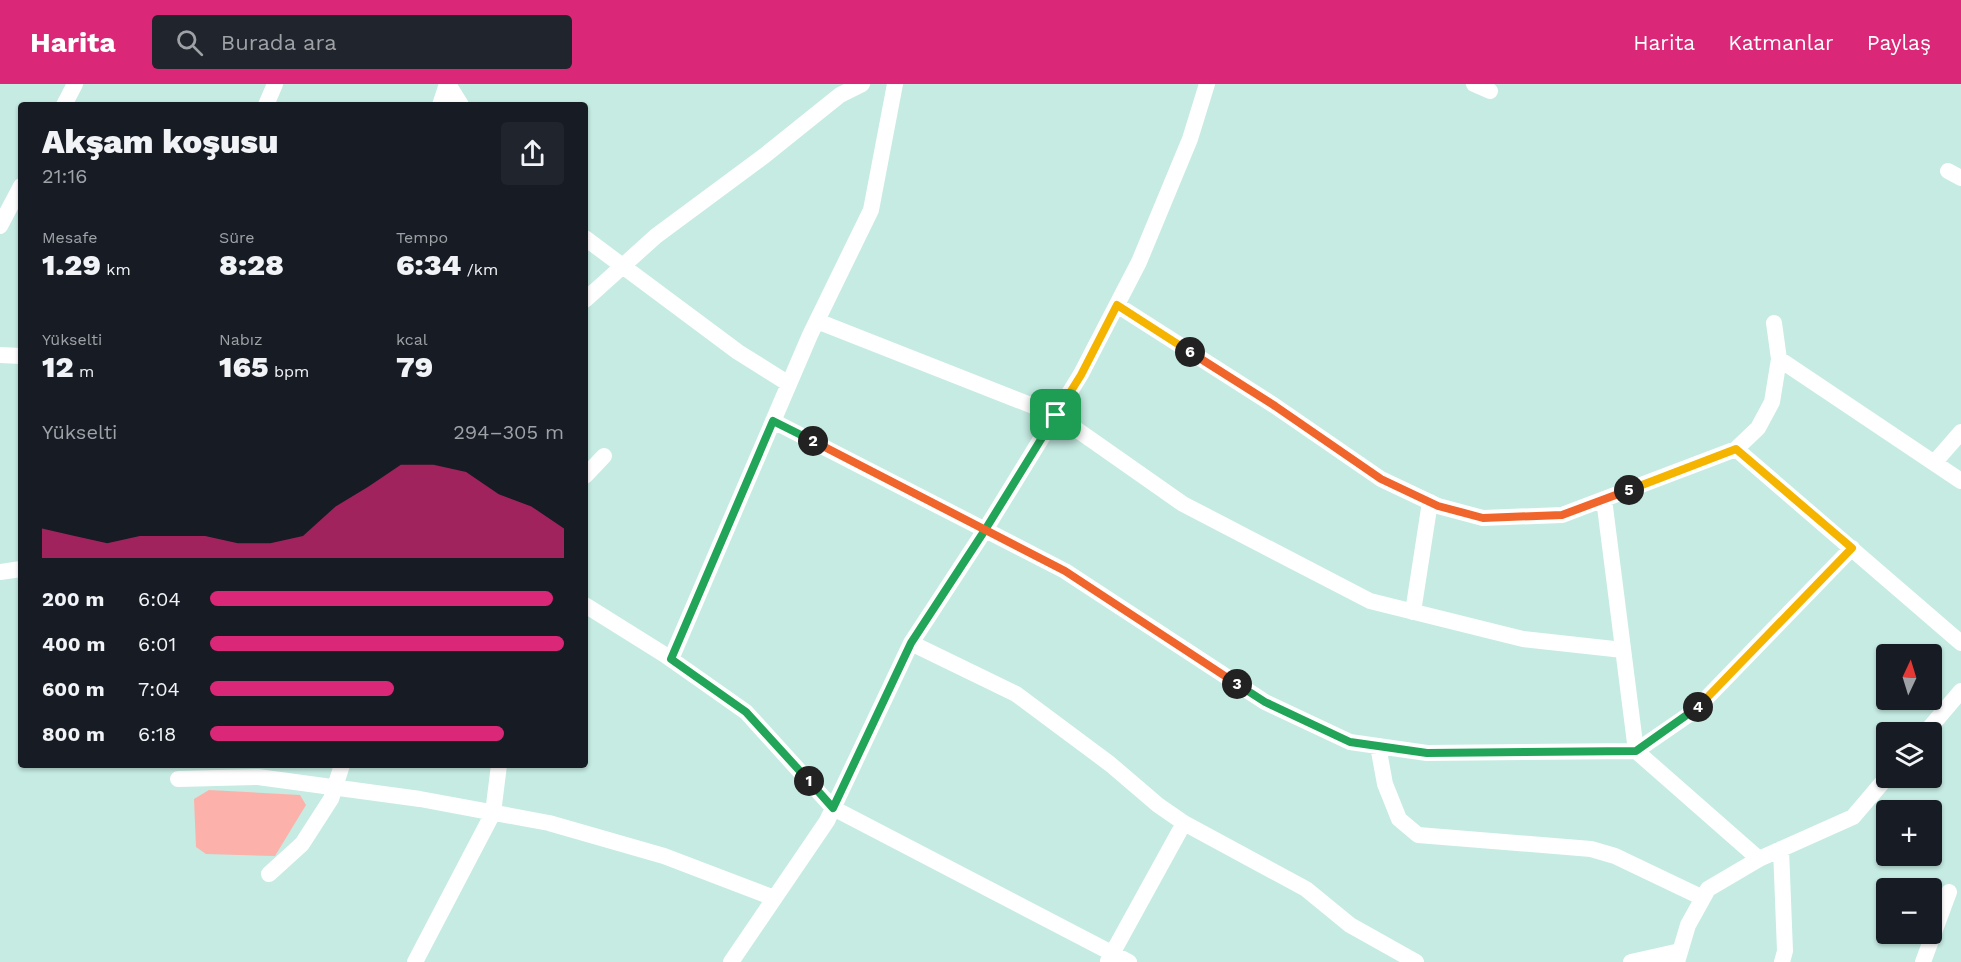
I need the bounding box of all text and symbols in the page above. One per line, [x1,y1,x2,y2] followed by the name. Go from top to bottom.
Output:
[152,15,572,69] search box
[30,26,116,59] text: Harita
[173,26,206,59] icon: search
[221,30,337,55] text: Burada ara
[1633,30,1695,55] text: Harita
[1728,30,1834,55] text: Katmanlar
[1867,30,1931,55] text: Paylaş
[42,122,278,161] text: Akşam koşusu
[501,122,564,185] button: share
[42,164,87,188] text: 21:16
[42,228,97,247] text: Mesafe
[219,228,255,247] text: Süre
[396,228,448,247] text: Tempo
[42,247,101,282] text: 1.29
[219,247,284,282] text: 8:28
[396,247,461,282] text: 6:34
[101,260,131,279] text: km
[461,260,498,279] text: /km
[42,330,102,349] text: Yükselti
[219,330,263,349] text: Nabız
[396,330,428,349] text: kcal
[1175,337,1205,367] pin: 6
[1185,342,1195,361] text: 6
[42,349,73,384] text: 12
[219,349,268,384] text: 165
[396,349,433,384] text: 79
[73,362,94,381] text: m
[268,362,309,381] text: bpm
[1030,389,1081,440] pin
[1039,398,1072,431] icon: arrive
[42,420,117,444] text: Yükselti
[453,420,564,444] text: 294–305 m
[798,426,828,456] pin: 2
[808,431,818,450] text: 2
[1614,475,1644,505] pin: 5
[1624,480,1634,499] text: 5
[42,587,104,611] text: 200 m
[138,587,181,611] text: 6:04
[42,632,105,656] text: 400 m
[138,632,176,656] text: 6:01
[1876,644,1942,710] north arrow
[1876,644,1942,944] map controls
[1222,669,1252,699] pin: 3
[1232,674,1242,693] text: 3
[42,677,105,701] text: 600 m
[138,677,180,701] text: 7:04
[1683,692,1713,722] pin: 4
[1693,697,1703,716] text: 4
[42,722,105,746] text: 800 m
[138,722,176,746] text: 6:18
[1876,722,1942,788] button: layers
[794,766,824,796] pin: 1
[806,771,812,790] text: 1
[1876,800,1942,866] button: +
[1876,878,1942,944] button: −

